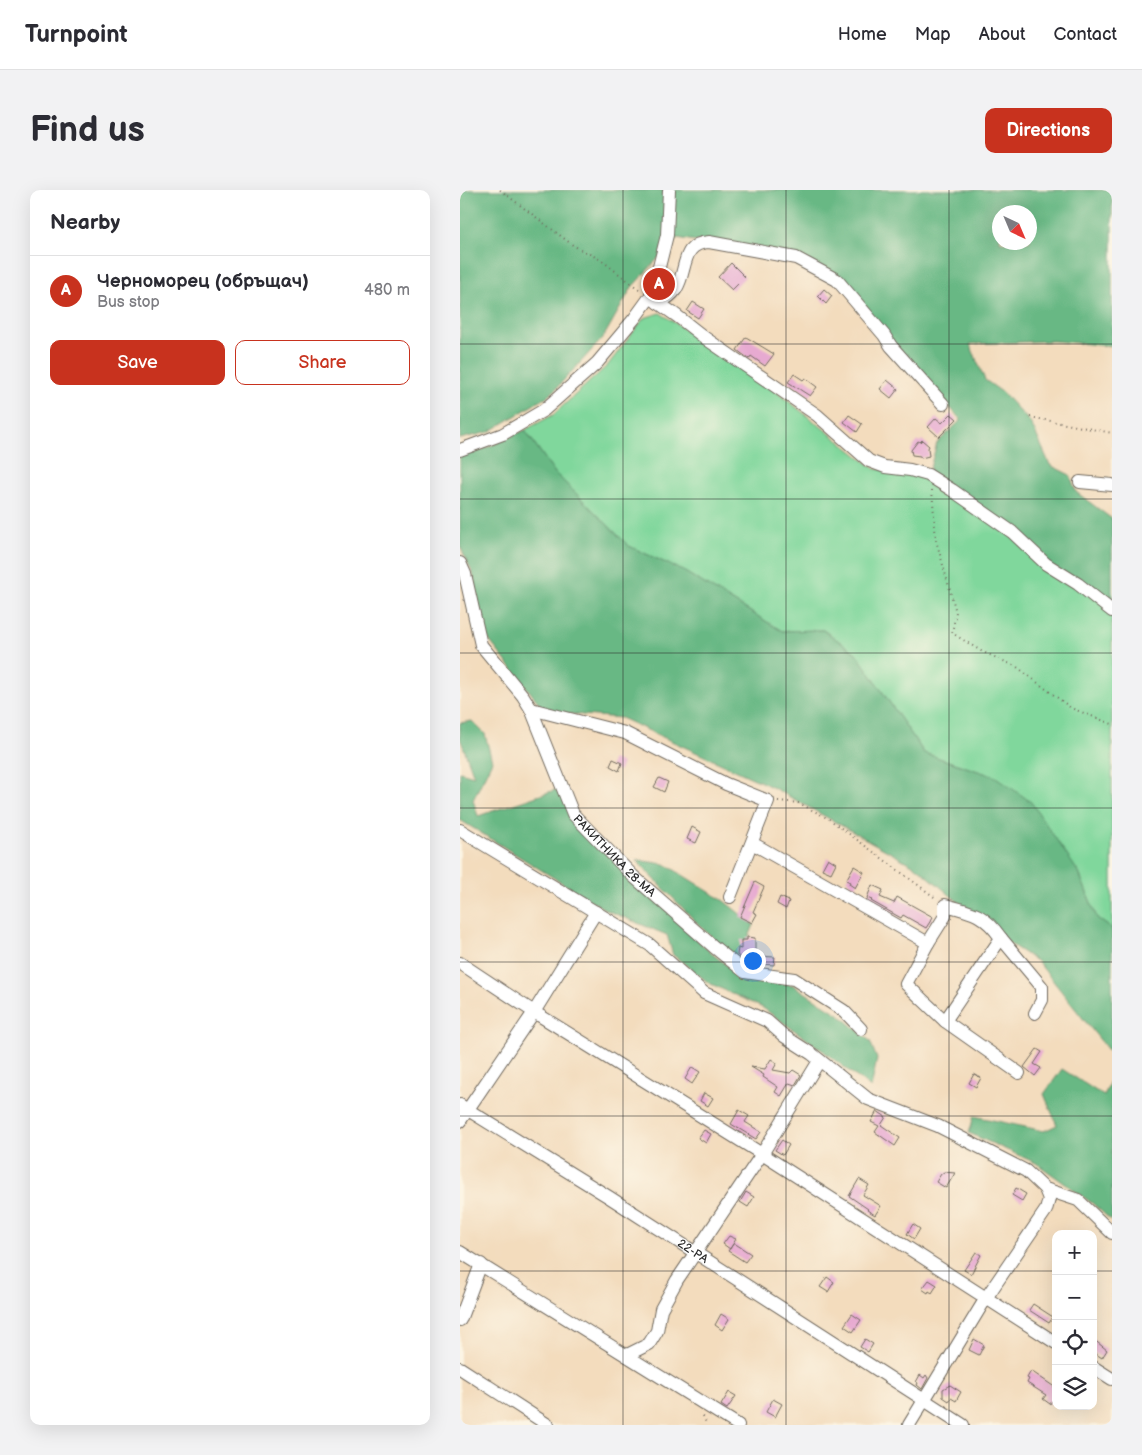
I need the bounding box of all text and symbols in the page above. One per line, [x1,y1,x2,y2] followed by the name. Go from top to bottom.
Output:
[25,20,128,49] text: Turnpoint
[838,24,887,45] text: Home
[915,24,951,45] text: Map
[979,24,1026,45] text: About
[1054,24,1117,45] text: Contact
[985,108,1112,153] button: Directions
[30,109,145,152] text: Find us
[992,205,1037,250] north arrow
[50,210,120,235] text: Nearby
[643,265,675,303] pin: A
[97,270,309,293] text: Черноморец (обръщач)
[61,281,71,300] text: A
[364,281,410,300] text: 480 m
[97,293,160,312] text: Bus stop
[50,340,225,385] button: Save
[235,340,410,385] button: Share
[570,812,659,901] street label: РАКИТНИКА 28-МА
[740,948,766,974] your location
[1052,1230,1097,1410] map controls
[1052,1230,1097,1275] button: +
[675,1236,711,1267] street label: 22-РА
[1052,1275,1097,1320] button: −
[1052,1320,1097,1365] button: locate
[1052,1365,1097,1410] button: layers

